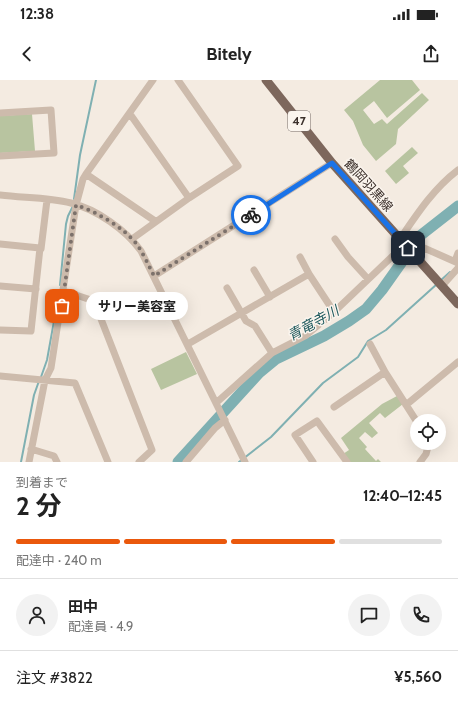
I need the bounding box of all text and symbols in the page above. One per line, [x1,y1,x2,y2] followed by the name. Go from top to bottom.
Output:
[20,5,54,23] text: 12:38
[16,43,38,65] icon: back
[206,43,252,65] text: Bitely
[420,43,442,65] icon: share
[288,111,310,131] road number: 47
[341,155,397,215] street label: 鶴岡羽黒線
[231,195,271,235] courier
[240,204,262,226] icon: bike
[391,231,425,265] pin
[397,237,419,259] icon: home
[45,289,79,323] pin
[86,292,188,320] callout: サリー美容室
[51,295,73,317] icon: bag
[98,298,176,314] text: サリー美容室
[284,301,344,344] water label: 青竜寺川
[410,414,446,450] map controls
[410,414,446,450] button: locate
[16,474,68,490] text: 到着まで
[363,487,442,505] text: 12:40–12:45
[16,490,62,522] text: 2 分
[16,552,102,568] text: 配達中 · 240 m
[16,594,58,636] button: person
[348,594,390,636] button: chat
[400,594,442,636] button: phone
[68,598,98,616] text: 田中
[68,618,133,634] text: 配達員 · 4.9
[394,668,442,686] text: ¥5,560
[16,669,93,687] text: 注文 #3822

